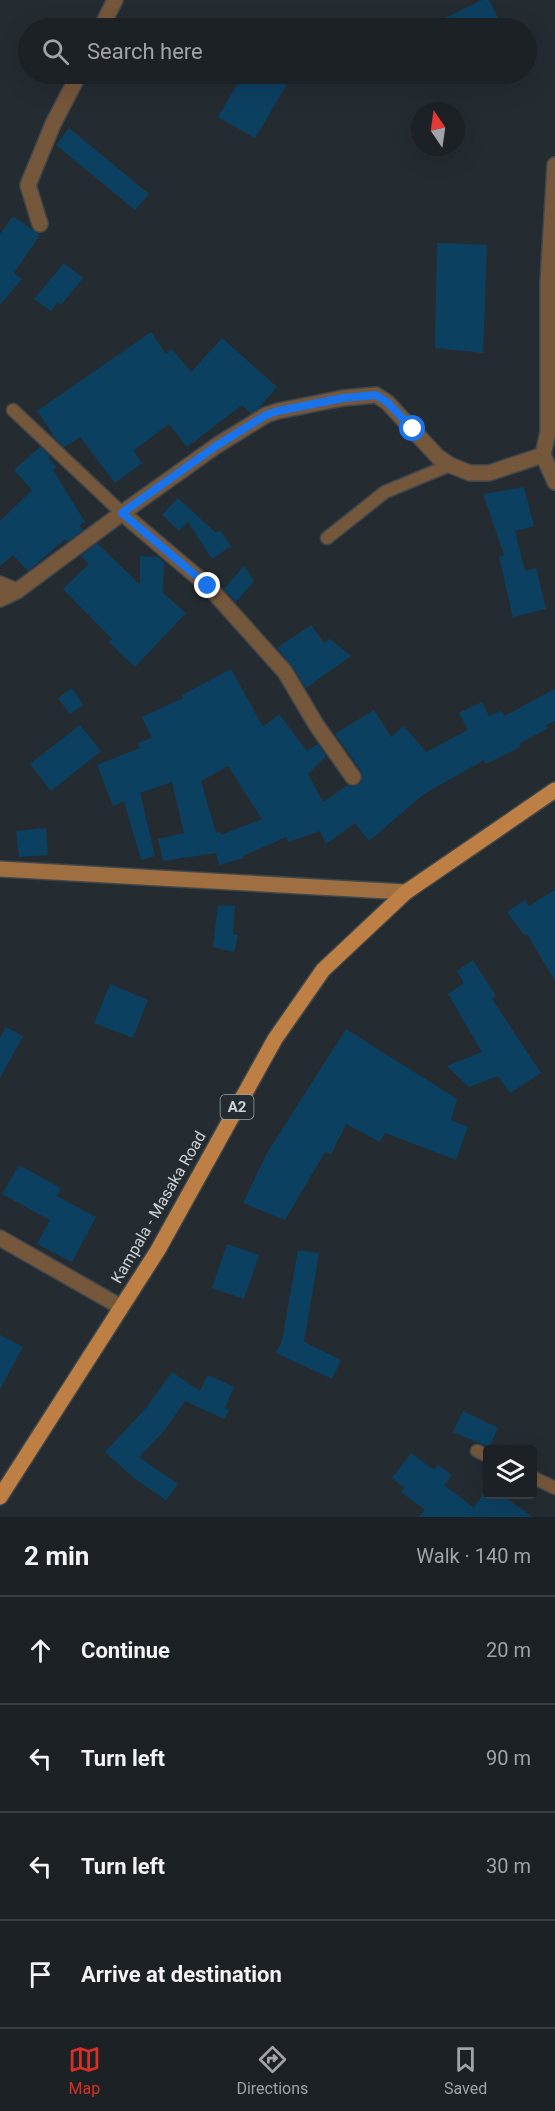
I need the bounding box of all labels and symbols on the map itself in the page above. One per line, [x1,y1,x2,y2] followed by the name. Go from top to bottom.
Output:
[411,102,465,156] north arrow
[399,415,425,441] route start
[194,572,220,598] route end
[220,1095,254,1119] road number: A2
[107,1128,210,1287] street label: Kampala - Masaka Road

